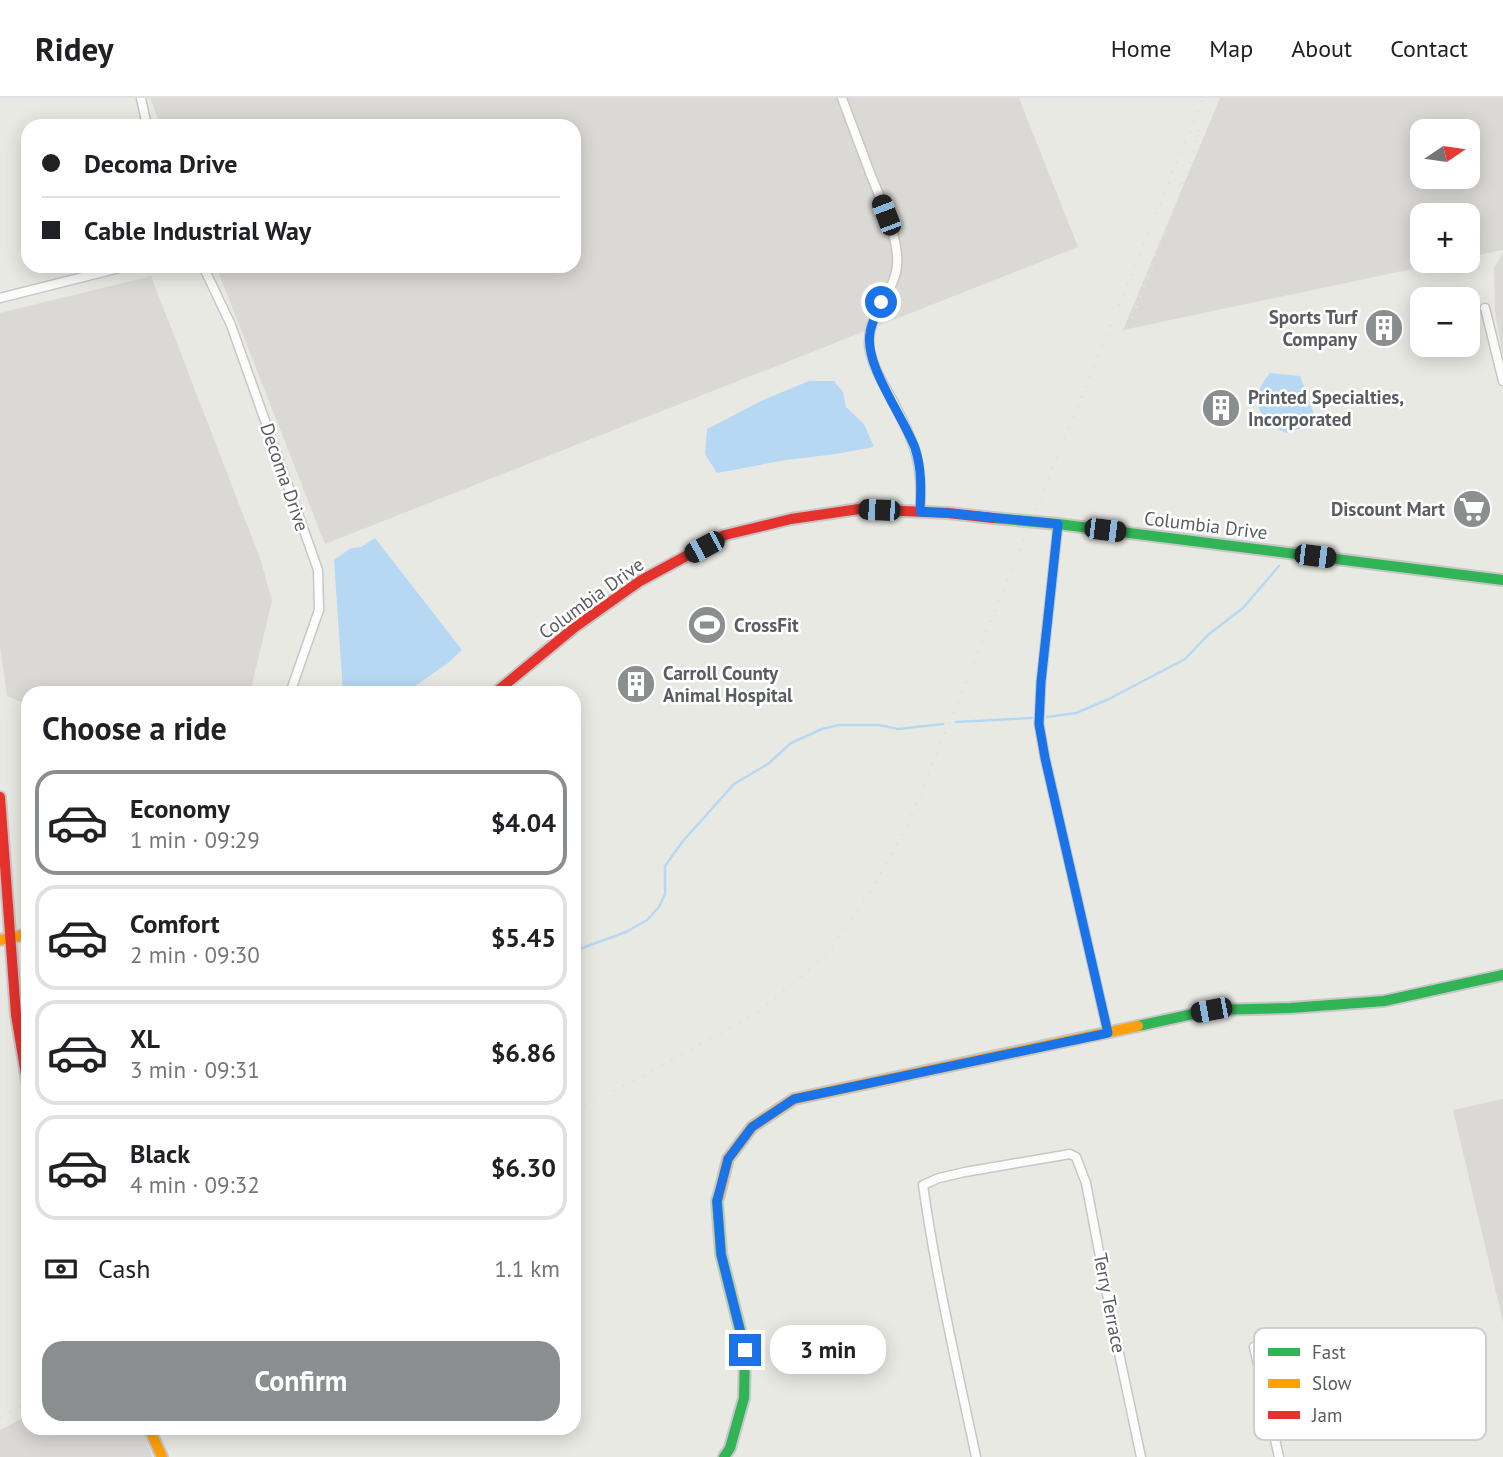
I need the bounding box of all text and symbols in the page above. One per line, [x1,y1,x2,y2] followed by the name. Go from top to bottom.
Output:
[35,27,114,70] text: Ridey
[1111,33,1171,64] text: Home
[1209,33,1253,64] text: Map
[1291,33,1352,64] text: About
[1390,33,1468,64] text: Contact
[1410,119,1480,189] north arrow
[1410,119,1480,357] map controls
[84,147,237,180] text: Decoma Drive
[869,192,904,238] car
[1410,203,1480,273] button: +
[84,214,311,247] text: Cable Industrial Way
[865,286,897,318] route start
[1410,287,1480,357] button: −
[1269,305,1359,351] place label: Sports Turf Company
[1363,307,1405,349] building icon: Sports Turf Company
[1248,385,1404,431] place label: Printed Specialties, Incorporated
[1200,387,1242,429] building icon: Printed Specialties, Incorporated
[255,420,315,534] street label: Decoma Drive
[1451,488,1493,530] supermarket icon: Discount Mart
[1331,497,1445,521] place label: Discount Mart
[858,499,901,521] car
[1143,506,1269,544] street label: Columbia Drive
[1083,517,1128,543] car
[681,528,728,566] car
[1293,543,1338,569] car
[534,552,648,644] street label: Columbia Drive
[686,604,728,646] sports icon: CrossFit
[734,613,799,637] place label: CrossFit
[663,661,793,707] place label: Carroll County Animal Hospital
[615,663,657,705] building icon: Carroll County Animal Hospital
[42,707,227,749] text: Choose a ride
[46,791,109,854] icon: car
[130,792,230,825] text: Economy
[491,806,556,839] text: $4.04
[130,825,260,854] text: 1 min · 09:29
[46,906,109,969] icon: car
[130,907,220,940] text: Comfort
[491,921,556,954] text: $5.45
[130,940,260,969] text: 2 min · 09:30
[1189,996,1234,1024] car
[46,1021,109,1084] icon: car
[130,1022,160,1055] text: XL
[491,1036,556,1069] text: $6.86
[130,1055,260,1084] text: 3 min · 09:31
[46,1136,109,1199] icon: car
[130,1137,190,1170] text: Black
[491,1151,556,1184] text: $6.30
[130,1170,260,1199] text: 4 min · 09:32
[42,1250,80,1288] icon: cash
[1089,1251,1131,1355] street label: Terry Terrace
[98,1252,150,1285] text: Cash
[494,1254,560,1283] text: 1.1 km
[770,1326,885,1374] callout: 3 min
[1254,1328,1486,1440] legend
[729,1334,761,1366] route end
[800,1335,856,1364] text: 3 min
[1312,1340,1346,1364] text: Fast
[42,1341,560,1421] button: Confirm
[1312,1371,1352,1395] text: Slow
[1311,1403,1342,1427] text: Jam

